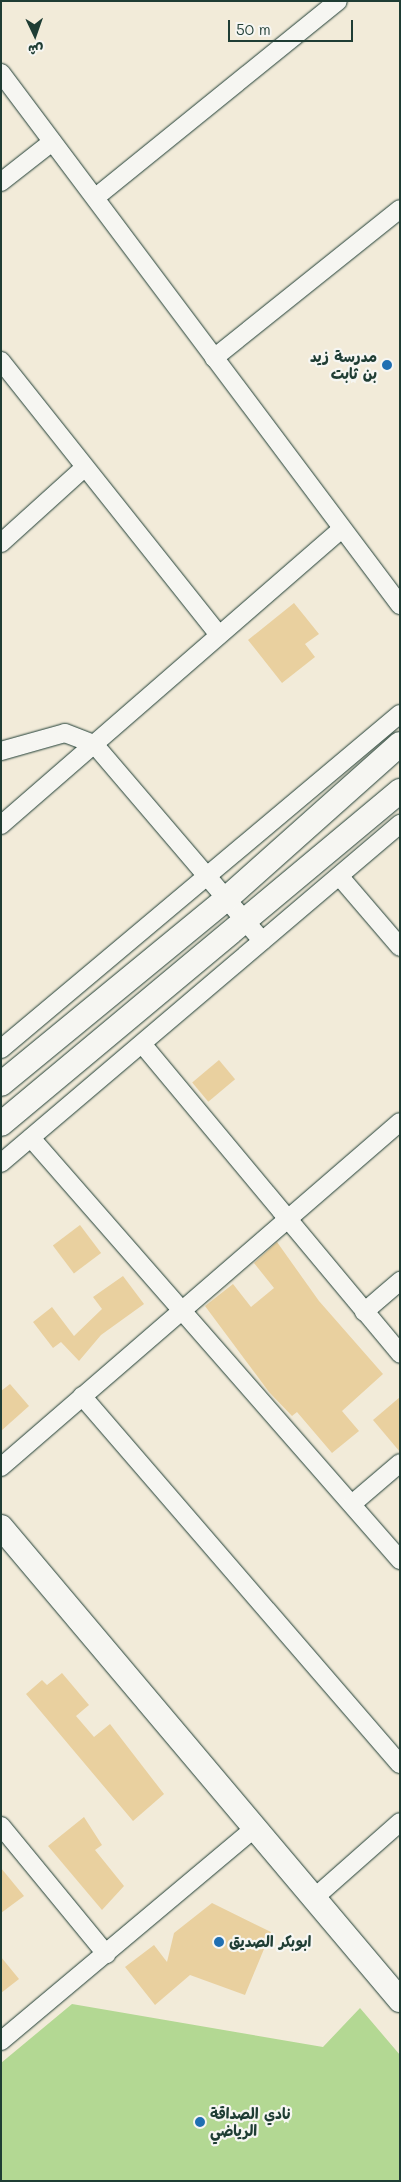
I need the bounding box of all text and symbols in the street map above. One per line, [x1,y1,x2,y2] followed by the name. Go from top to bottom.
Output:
[10,10,60,60] north arrow
[231,10,356,42] scale bar
[236,19,271,39] text: 50 m
[28,41,44,60] text: ش
[310,347,377,382] place label: مدرسة زيد بن ثابت
[381,359,393,371] marker: مدرسة زيد بن ثابت
[229,1933,311,1951] place label: ابوبكر الصديق
[213,1936,225,1948] marker: ابوبكر الصديق
[210,2104,290,2139] place label: نادي الصداقة الرياضي
[194,2116,206,2128] marker: نادي الصداقة الرياضي

